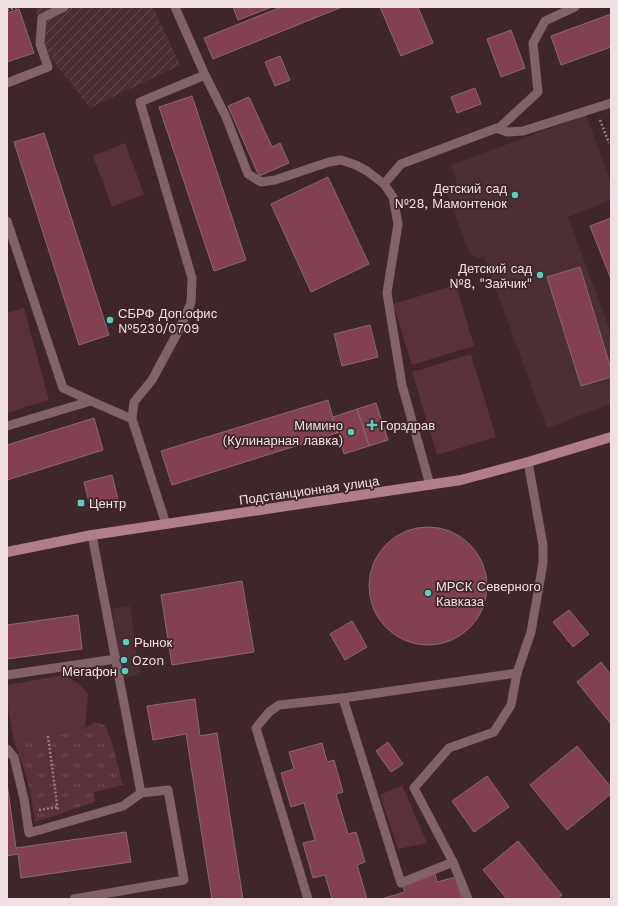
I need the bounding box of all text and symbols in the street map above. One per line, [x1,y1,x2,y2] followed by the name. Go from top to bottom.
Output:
[395,181,507,211] place label: Детский сад №28, Мамонтенок
[510,190,520,200] marker: Детский сад №28, Мамонтенок
[449,261,532,291] place label: Детский сад №8, "Зайчик"
[535,270,545,280] marker: Детский сад №8, "Зайчик"
[118,306,218,336] place label: СБРФ Доп.офис №5230/0709
[105,315,115,325] marker: СБРФ Доп.офис №5230/0709
[223,418,343,448] place label: Мимино (Кулинарная лавка)
[380,418,435,433] place label: Горздрав
[367,420,377,430] marker: Горздрав
[346,427,356,437] marker: Мимино (Кулинарная лавка)
[238,473,381,508] street label: Подстанционная улица
[89,496,126,511] place label: Центр
[76,498,86,508] marker: Центр
[436,579,541,609] place label: МРСК Северного Кавказа
[423,588,433,598] marker: МРСК Северного Кавказа
[134,635,172,650] place label: Рынок
[121,637,131,647] marker: Рынок
[132,653,164,668] place label: Ozon
[119,655,129,665] marker: Ozon
[62,664,117,679] place label: Мегафон
[120,666,130,676] marker: Мегафон

